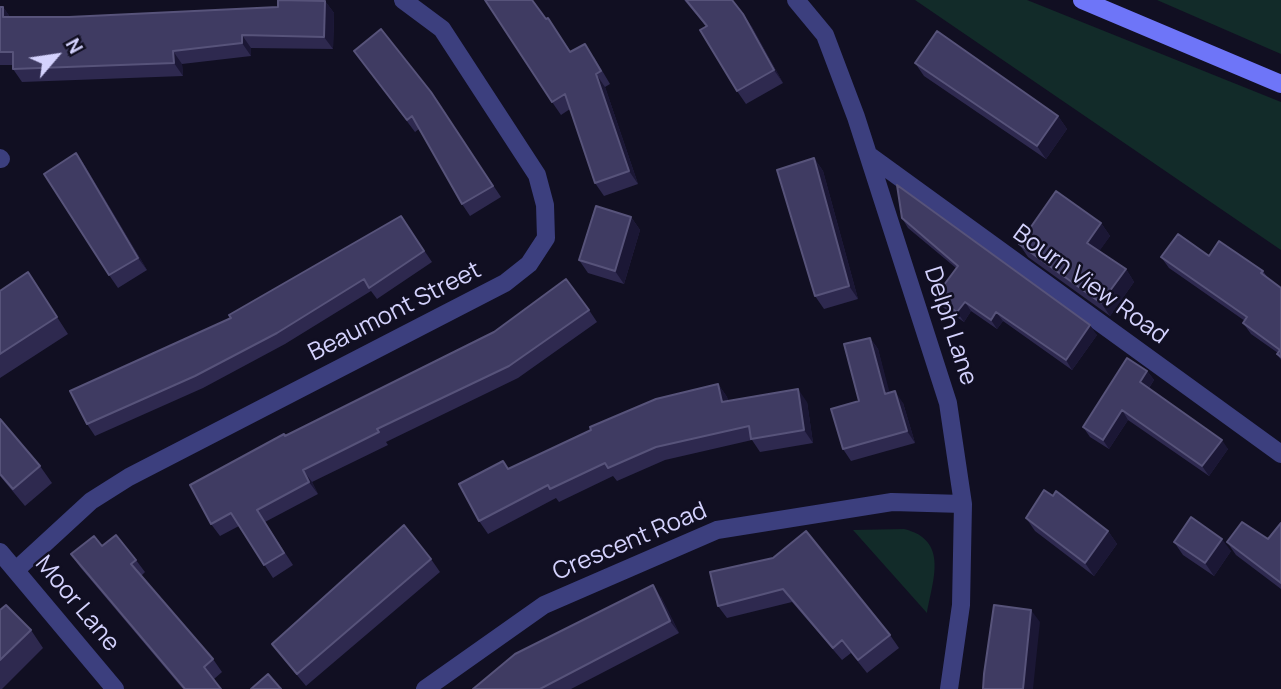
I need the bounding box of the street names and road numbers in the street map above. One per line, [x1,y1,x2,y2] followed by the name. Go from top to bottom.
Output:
[1007,219,1173,351] street label: Bourn View Road
[304,256,486,368] street label: Beaumont Street
[917,263,983,389] street label: Delph Lane
[549,497,711,587] street label: Crescent Road
[29,550,125,658] street label: Moor Lane

